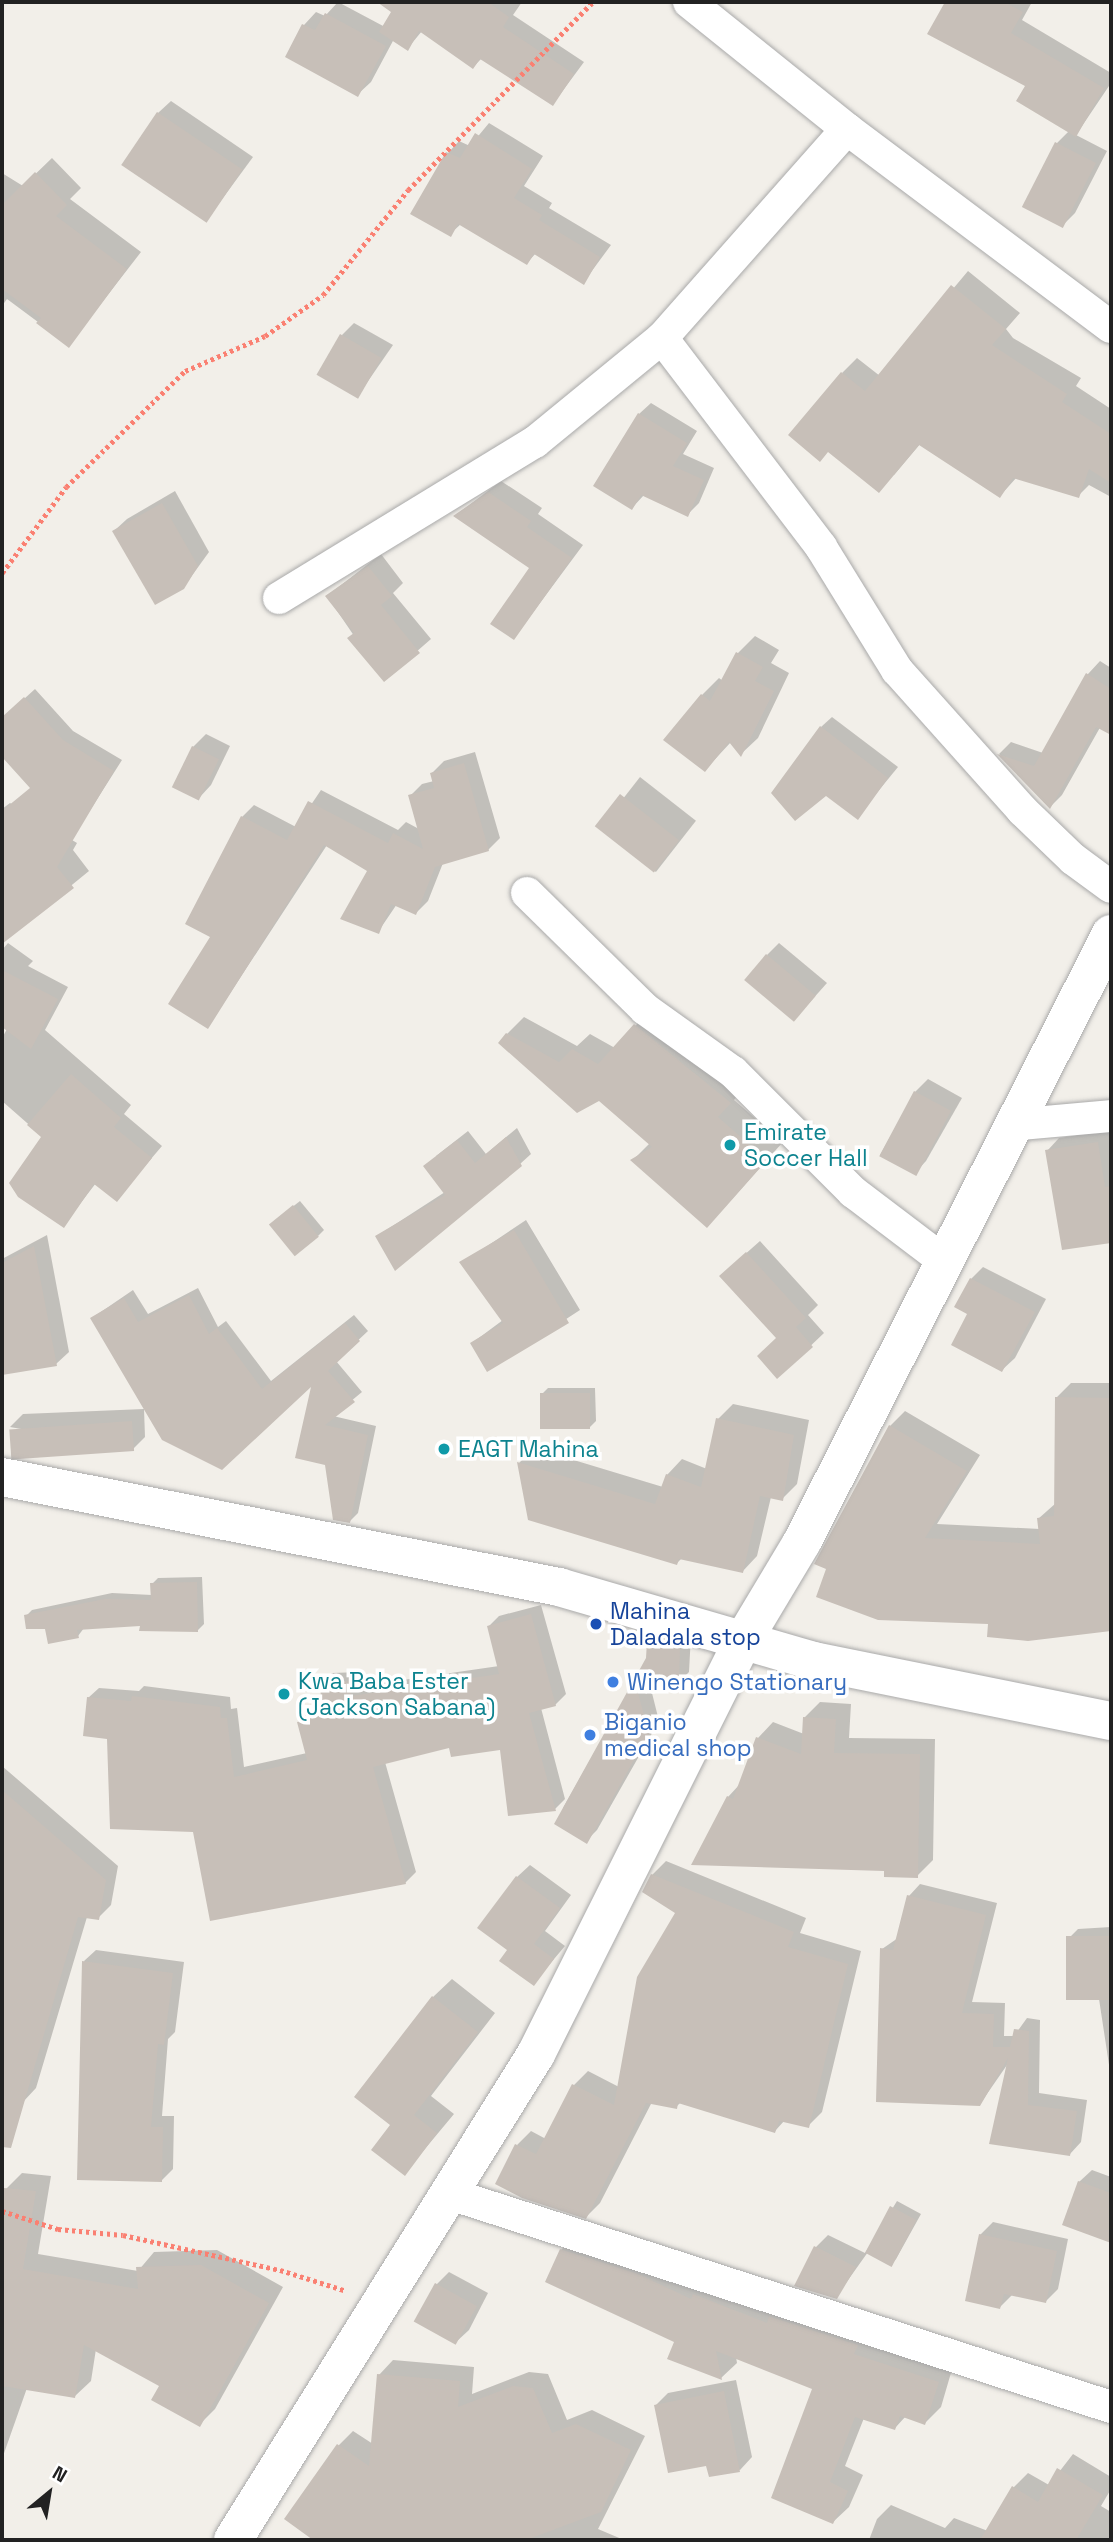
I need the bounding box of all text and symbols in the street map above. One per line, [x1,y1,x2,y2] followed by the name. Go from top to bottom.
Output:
[744,1118,868,1172] place label: Emirate Soccer Hall
[722,1137,738,1153] marker: Emirate Soccer Hall
[458,1435,599,1463] place label: EAGT Mahina
[436,1441,452,1457] marker: EAGT Mahina
[610,1597,761,1651] place label: Mahina Daladala stop
[588,1616,604,1632] marker: Mahina Daladala stop
[298,1667,495,1721] place label: Kwa Baba Ester (Jackson Sabana)
[627,1668,847,1696] place label: Winengo Stationary
[605,1674,621,1690] marker: Winengo Stationary
[276,1686,292,1702] marker: Kwa Baba Ester (Jackson Sabana)
[604,1708,752,1762] place label: Biganio medical shop
[582,1727,598,1743] marker: Biganio medical shop
[14,2458,84,2528] north arrow
[48,2460,72,2488] text: N

